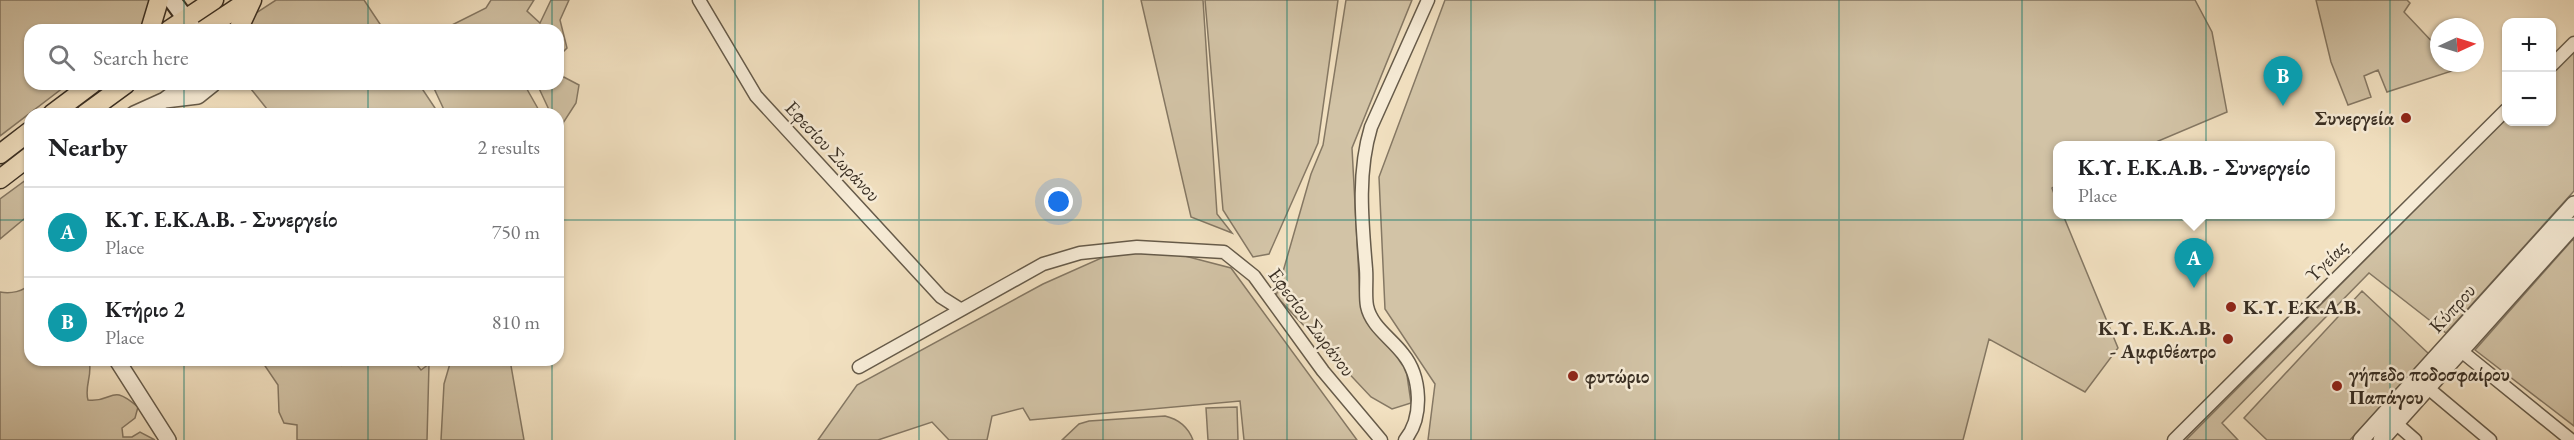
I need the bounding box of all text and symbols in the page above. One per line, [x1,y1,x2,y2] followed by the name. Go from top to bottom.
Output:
[2430,18,2484,72] north arrow
[2502,18,2556,126] map controls
[2502,18,2556,72] button: +
[24,24,564,90] search box
[45,41,78,74] icon: search
[93,43,188,72] text: Search here
[2264,57,2302,106] pin: B
[2502,72,2556,126] button: −
[779,95,887,207] street label: Εφεσίου Σωράνου
[2315,105,2395,131] place label: Συνεργεία
[2399,111,2413,125] marker: Συνεργεία
[48,130,128,164] text: Nearby
[477,134,540,160] text: 2 results
[2053,141,2335,219] popup
[2078,153,2310,182] text: Κ.Υ. Ε.Κ.Α.Β. - Συνεργείο
[2078,182,2117,208] text: Place
[1044,187,1073,216] your location
[105,205,337,234] text: Κ.Υ. Ε.Κ.Α.Β. - Συνεργείο
[60,219,75,245] text: A
[492,219,540,245] text: 750 m
[105,234,144,260] text: Place
[2299,234,2353,288] street label: Υγείας
[2174,238,2214,288] pin: A
[1263,263,1361,381] street label: Εφεσίου Σωράνου
[2423,278,2481,338] street label: Κύπρου
[2243,294,2361,320] place label: Κ.Υ. Ε.Κ.Α.Β.
[105,295,185,324] text: Κτήριο 2
[2224,300,2238,314] marker: Κ.Υ. Ε.Κ.Α.Β.
[61,309,74,335] text: B
[492,309,540,335] text: 810 m
[2098,315,2216,364] place label: Κ.Υ. Ε.Κ.Α.Β. - Αμφιθέατρο
[105,324,144,350] text: Place
[2221,332,2235,346] marker: Κ.Υ. Ε.Κ.Α.Β. - Αμφιθέατρο
[2348,361,2510,410] place label: γήπεδο ποδοσφαίρου Παπάγου
[1585,363,1649,389] place label: φυτώριο
[1566,369,1580,383] marker: φυτώριο
[2330,379,2344,393] marker: γήπεδο ποδοσφαίρου Παπάγου

